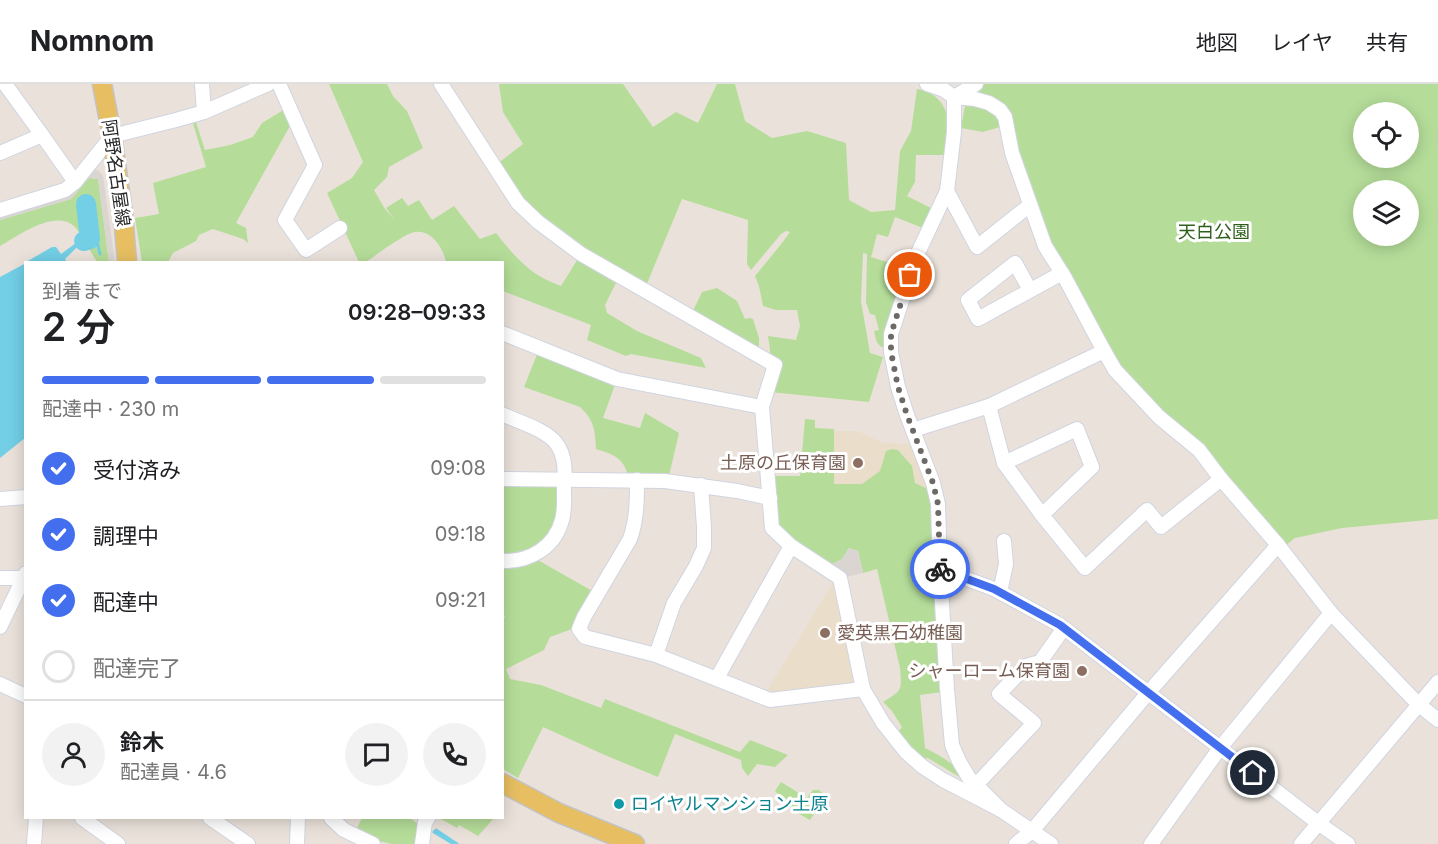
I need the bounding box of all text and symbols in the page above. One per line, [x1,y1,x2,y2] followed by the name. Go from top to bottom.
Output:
[30,24,154,58] text: Nomnom
[1196,30,1238,55] text: 地図
[1271,30,1333,55] text: レイヤ
[1366,30,1408,55] text: 共有
[1353,102,1419,246] map controls
[1353,102,1419,168] button: locate
[99,118,134,228] street label: 阿野名古屋線
[1353,180,1419,246] button: layers
[1178,221,1250,242] park label: 天白公園
[884,249,935,300] pin
[893,258,926,291] icon: bag
[42,279,122,303] text: 到着まで
[348,299,486,325] text: 09:28–09:33
[42,303,115,350] text: 2 分
[42,397,179,421] text: 配達中 · 230 m
[42,452,75,485] icon: check
[720,452,846,473] place label: 土原の丘保育園
[430,456,486,480] text: 09:08
[851,456,865,470] marker: 土原の丘保育園
[93,457,181,483] text: 受付済み
[42,518,75,551] icon: check
[435,522,486,546] text: 09:18
[93,523,159,549] text: 調理中
[910,539,970,599] courier
[924,553,957,586] icon: bike
[42,584,75,617] icon: check
[435,588,486,612] text: 09:21
[93,589,159,615] text: 配達中
[837,622,963,643] place label: 愛英黒石幼稚園
[818,626,832,640] marker: 愛英黒石幼稚園
[93,655,181,681] text: 配達完了
[909,660,1070,681] place label: シャーローム保育園
[1075,664,1089,678] marker: シャーローム保育園
[42,723,105,786] button: person
[345,723,408,786] button: chat
[423,723,486,786] button: phone
[120,729,164,755] text: 鈴木
[1227,747,1278,798] pin
[1236,756,1269,789] icon: home
[120,760,227,784] text: 配達員 · 4.6
[631,793,828,814] place label: ロイヤルマンション土原
[612,797,626,811] marker: ロイヤルマンション土原

